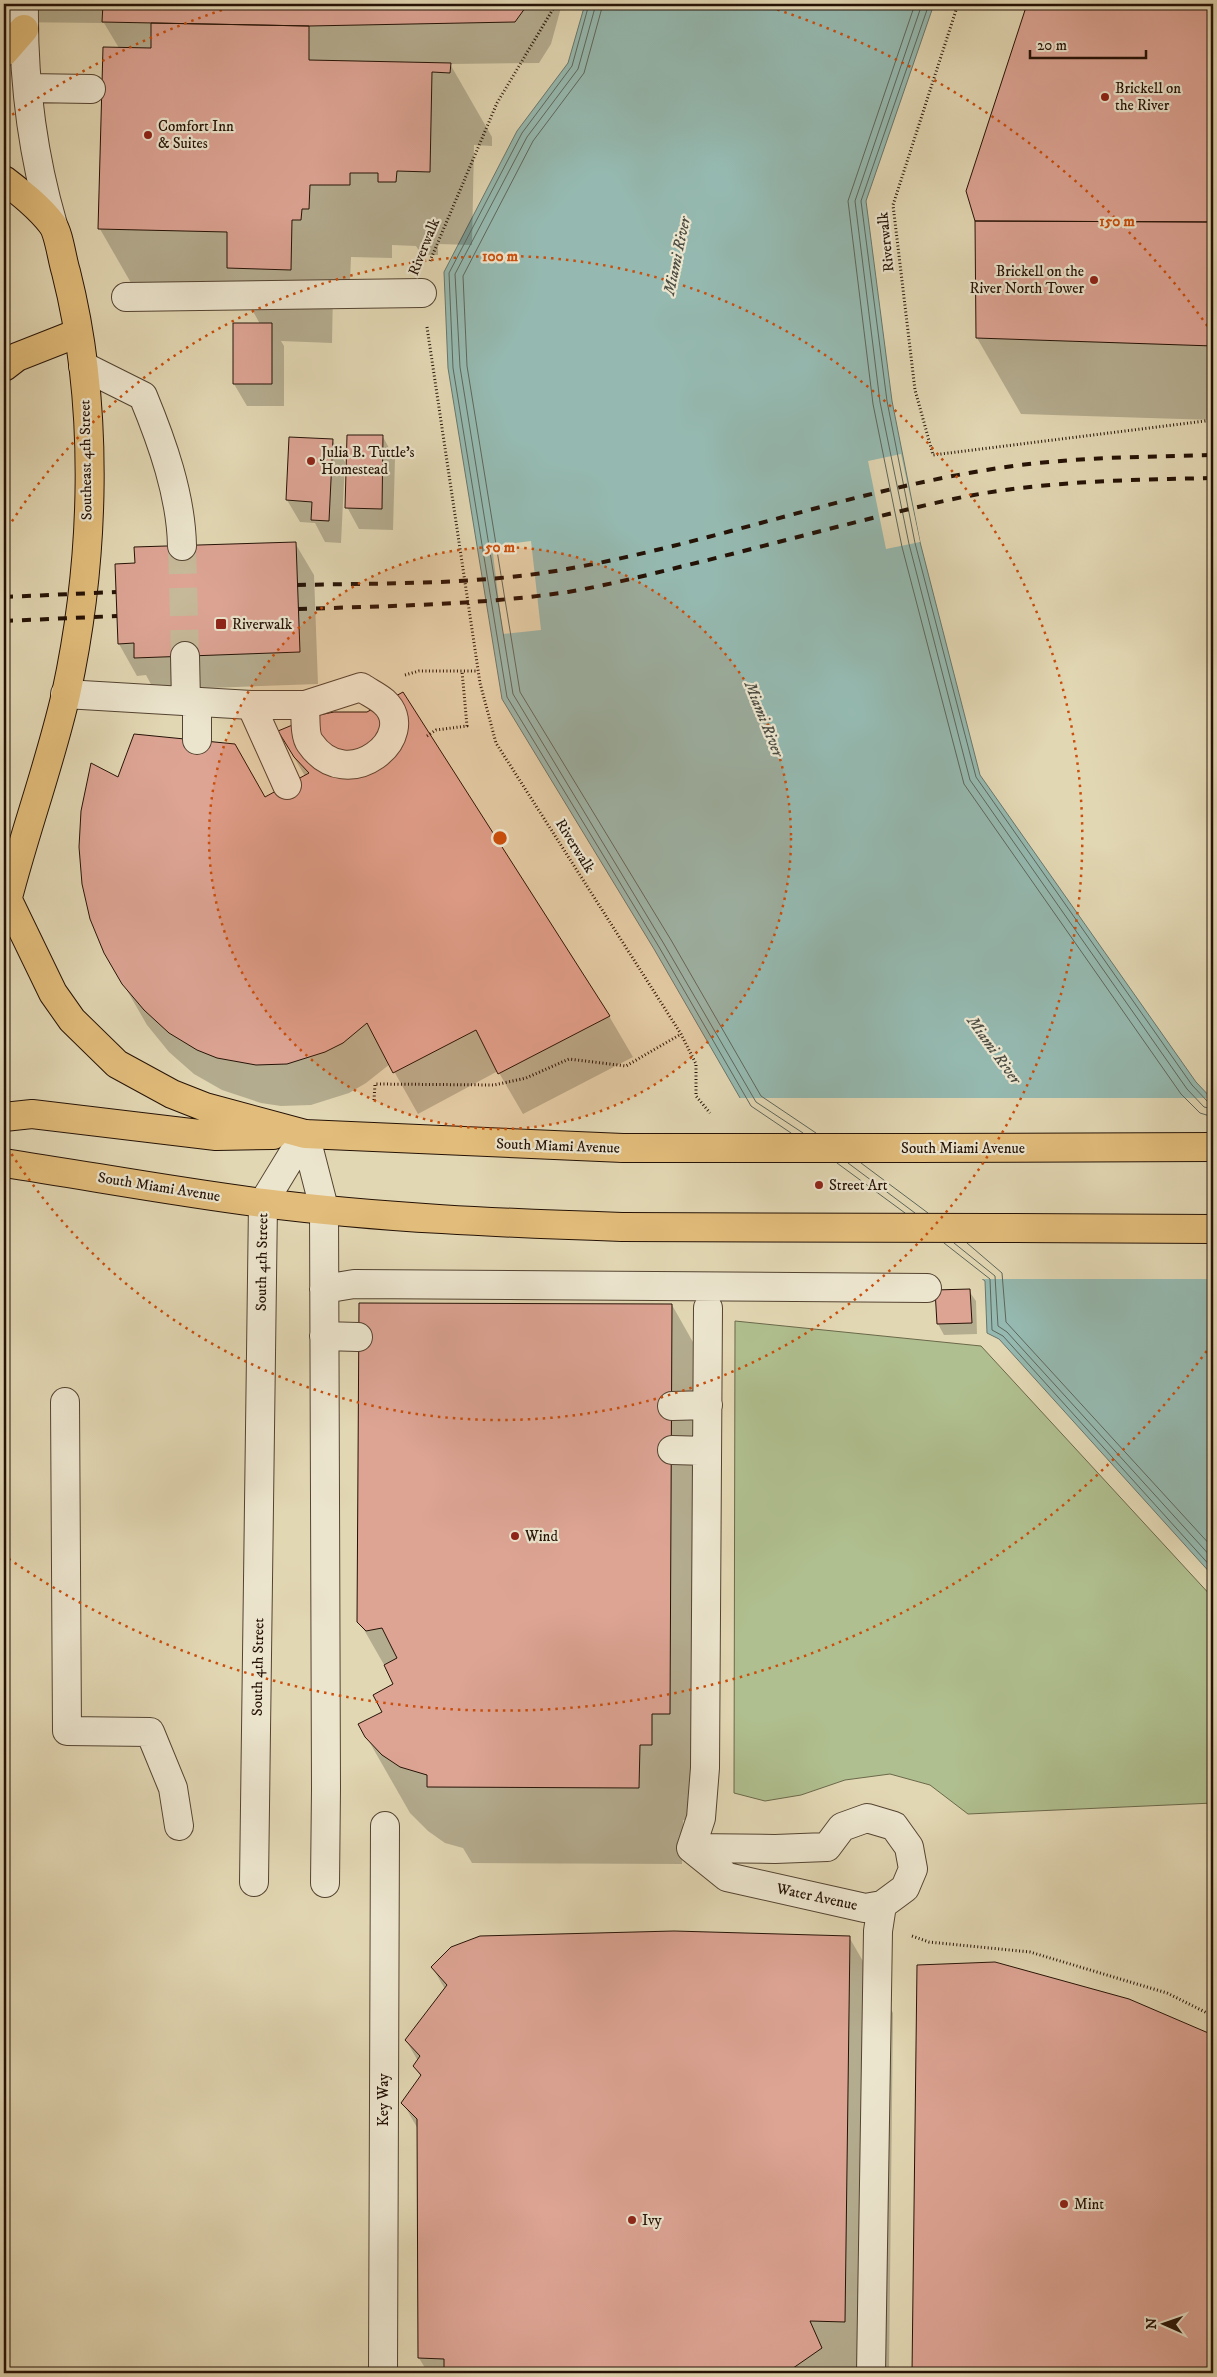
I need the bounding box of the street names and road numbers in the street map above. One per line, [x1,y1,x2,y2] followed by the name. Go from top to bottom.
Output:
[873,210,899,273] street label: Riverwalk
[404,215,444,278] street label: Riverwalk
[75,399,97,520] street label: Southeast 4th Street
[551,815,599,877] street label: Riverwalk
[496,1134,620,1158] street label: South Miami Avenue
[901,1139,1025,1158] street label: South Miami Avenue
[96,1168,222,1206] street label: South Miami Avenue
[252,1213,272,1311] street label: South 4th Street
[248,1618,268,1716] street label: South 4th Street
[774,1879,859,1915] street label: Water Avenue
[374,2073,393,2127] street label: Key Way

